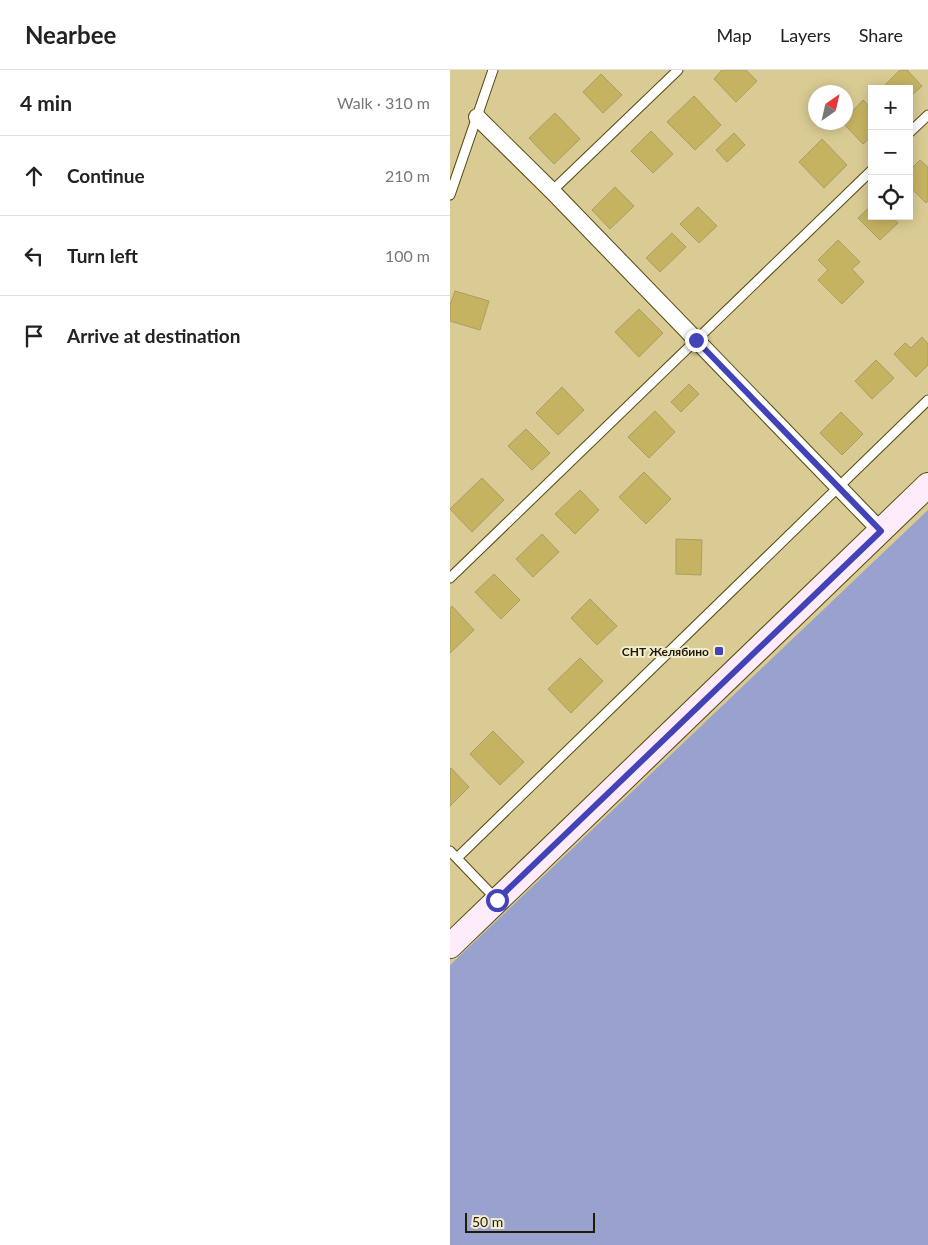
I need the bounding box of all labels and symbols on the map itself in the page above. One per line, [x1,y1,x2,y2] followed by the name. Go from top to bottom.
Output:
[808,85,853,130] north arrow
[685,329,708,352] route end
[622,644,709,659] place label: СНТ Желябино
[713,645,725,657] marker: СНТ Желябино
[486,889,509,912] route start
[465,1210,595,1233] scale bar

